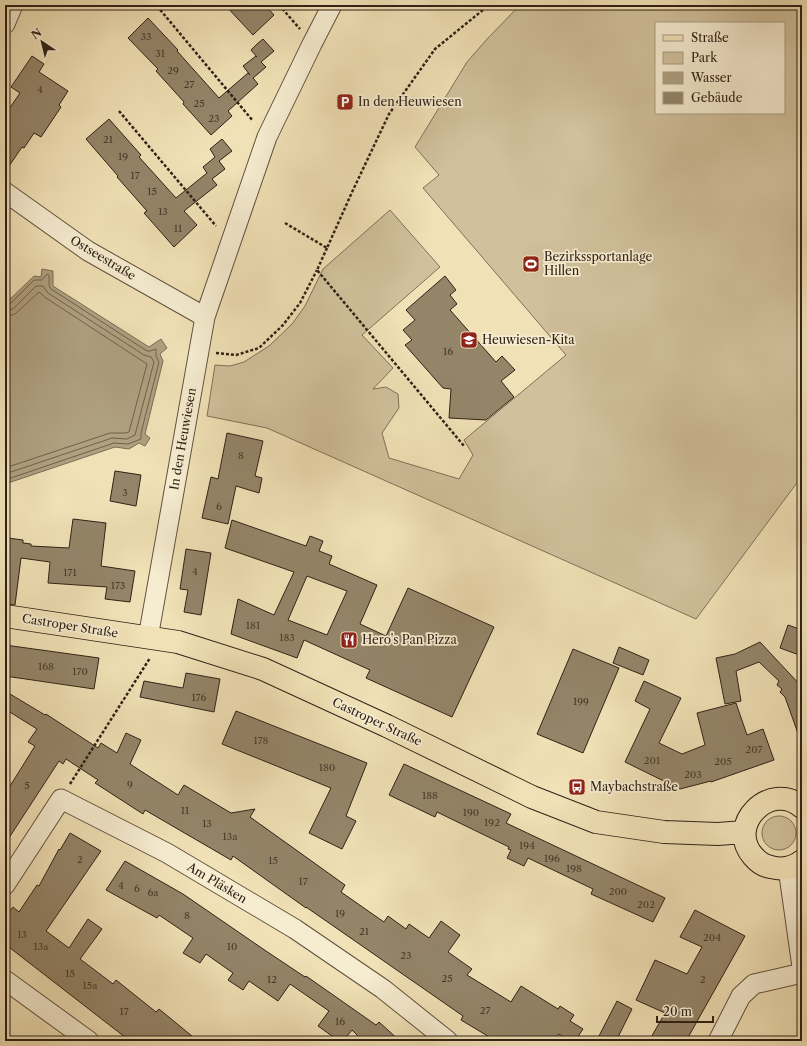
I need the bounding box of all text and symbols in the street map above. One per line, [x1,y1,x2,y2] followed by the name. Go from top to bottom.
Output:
[22,22,62,62] north arrow
[655,22,785,114] legend
[28,25,45,42] text: N
[140,30,152,43] house number: 33
[691,30,729,45] text: Straße
[155,47,166,60] house number: 31
[691,50,718,65] text: Park
[167,64,179,77] house number: 29
[690,70,732,85] text: Wasser
[184,78,194,91] house number: 27
[37,83,43,96] house number: 4
[691,90,743,105] text: Gebäude
[335,92,355,112] parking icon: In den Heuwiesen
[358,94,462,109] place label: In den Heuwiesen
[193,97,205,110] house number: 25
[208,112,220,125] house number: 23
[103,133,114,146] house number: 21
[118,150,128,163] house number: 19
[130,169,140,182] house number: 17
[147,185,157,198] house number: 15
[158,205,168,218] house number: 13
[174,222,183,235] house number: 11
[68,232,139,283] street label: Ostseestraße
[544,249,652,278] place label: Bezirkssportanlage Hillen
[521,254,541,274] sports icon: Bezirkssportanlage Hillen
[459,330,479,350] school or university icon: Heuwiesen-Kita
[482,332,575,347] place label: Heuwiesen-Kita
[443,345,453,358] house number: 16
[166,386,199,491] street label: In den Heuwiesen
[238,449,244,462] house number: 8
[122,486,128,499] house number: 3
[216,500,222,513] house number: 6
[192,565,198,578] house number: 4
[63,566,77,579] house number: 171
[111,579,125,592] house number: 173
[21,610,120,641] street label: Castroper Straße
[246,619,261,632] house number: 181
[339,630,359,650] restaurant icon: Hero's Pan Pizza
[279,631,295,644] house number: 183
[362,632,457,647] place label: Hero's Pan Pizza
[38,660,54,673] house number: 168
[72,665,88,678] house number: 170
[192,691,207,704] house number: 176
[330,694,425,749] street label: Castroper Straße
[573,695,589,708] house number: 199
[253,734,269,747] house number: 178
[745,743,763,756] house number: 207
[644,754,661,767] house number: 201
[714,755,732,768] house number: 205
[319,761,335,774] house number: 180
[684,768,702,781] house number: 203
[567,777,587,797] bus stop icon: Maybachstraße
[127,778,133,791] house number: 9
[24,779,30,792] house number: 5
[590,779,678,794] place label: Maybachstraße
[422,789,438,802] house number: 188
[181,804,190,817] house number: 11
[463,806,479,819] house number: 190
[484,816,500,829] house number: 192
[202,817,212,830] house number: 13
[223,830,238,843] house number: 13a
[519,839,535,852] house number: 194
[544,852,560,865] house number: 196
[77,853,83,866] house number: 2
[268,854,278,867] house number: 15
[184,858,250,907] street label: Am Pläsken
[566,862,582,875] house number: 198
[298,875,308,888] house number: 17
[118,879,124,892] house number: 4
[134,882,140,895] house number: 6
[609,885,627,898] house number: 200
[147,886,159,899] house number: 6a
[637,898,655,911] house number: 202
[335,907,345,920] house number: 19
[184,909,190,922] house number: 8
[359,925,370,938] house number: 21
[17,928,27,941] house number: 13
[703,931,721,944] house number: 204
[34,940,49,953] house number: 13a
[227,940,237,953] house number: 10
[400,949,412,962] house number: 23
[65,967,75,980] house number: 15
[441,972,453,985] house number: 25
[267,973,277,986] house number: 12
[700,973,706,986] house number: 2
[83,979,98,992] house number: 15a
[657,998,713,1024] scale bar
[480,1004,490,1017] house number: 27
[663,1004,692,1019] text: 20 m
[119,1005,129,1018] house number: 17
[335,1015,345,1028] house number: 16

